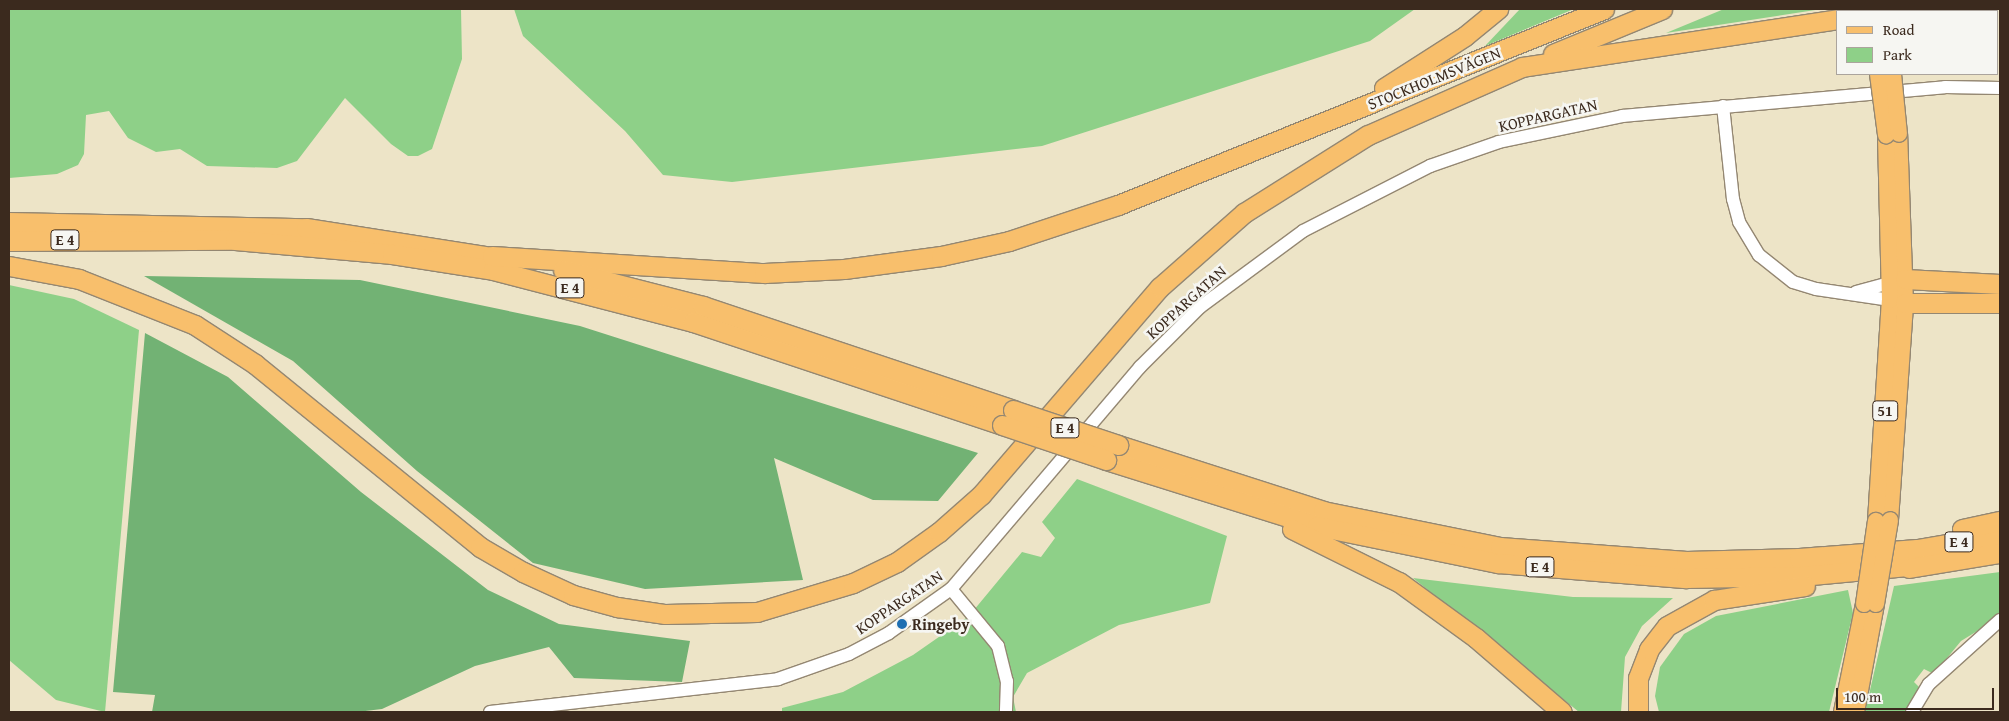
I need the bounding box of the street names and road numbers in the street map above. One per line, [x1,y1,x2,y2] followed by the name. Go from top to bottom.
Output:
[1365,43,1503,113] street label: STOCKHOLMSVÄGEN
[1497,94,1599,136] street label: KOPPARGATAN
[50,228,80,252] road number: E 4
[1142,261,1230,343] street label: KOPPARGATAN
[555,276,585,300] road number: E 4
[1871,398,1899,424] road number: 51
[1050,416,1080,440] road number: E 4
[1944,530,1974,554] road number: E 4
[1525,554,1555,580] road number: E 4
[852,566,946,638] street label: KOPPARGATAN

